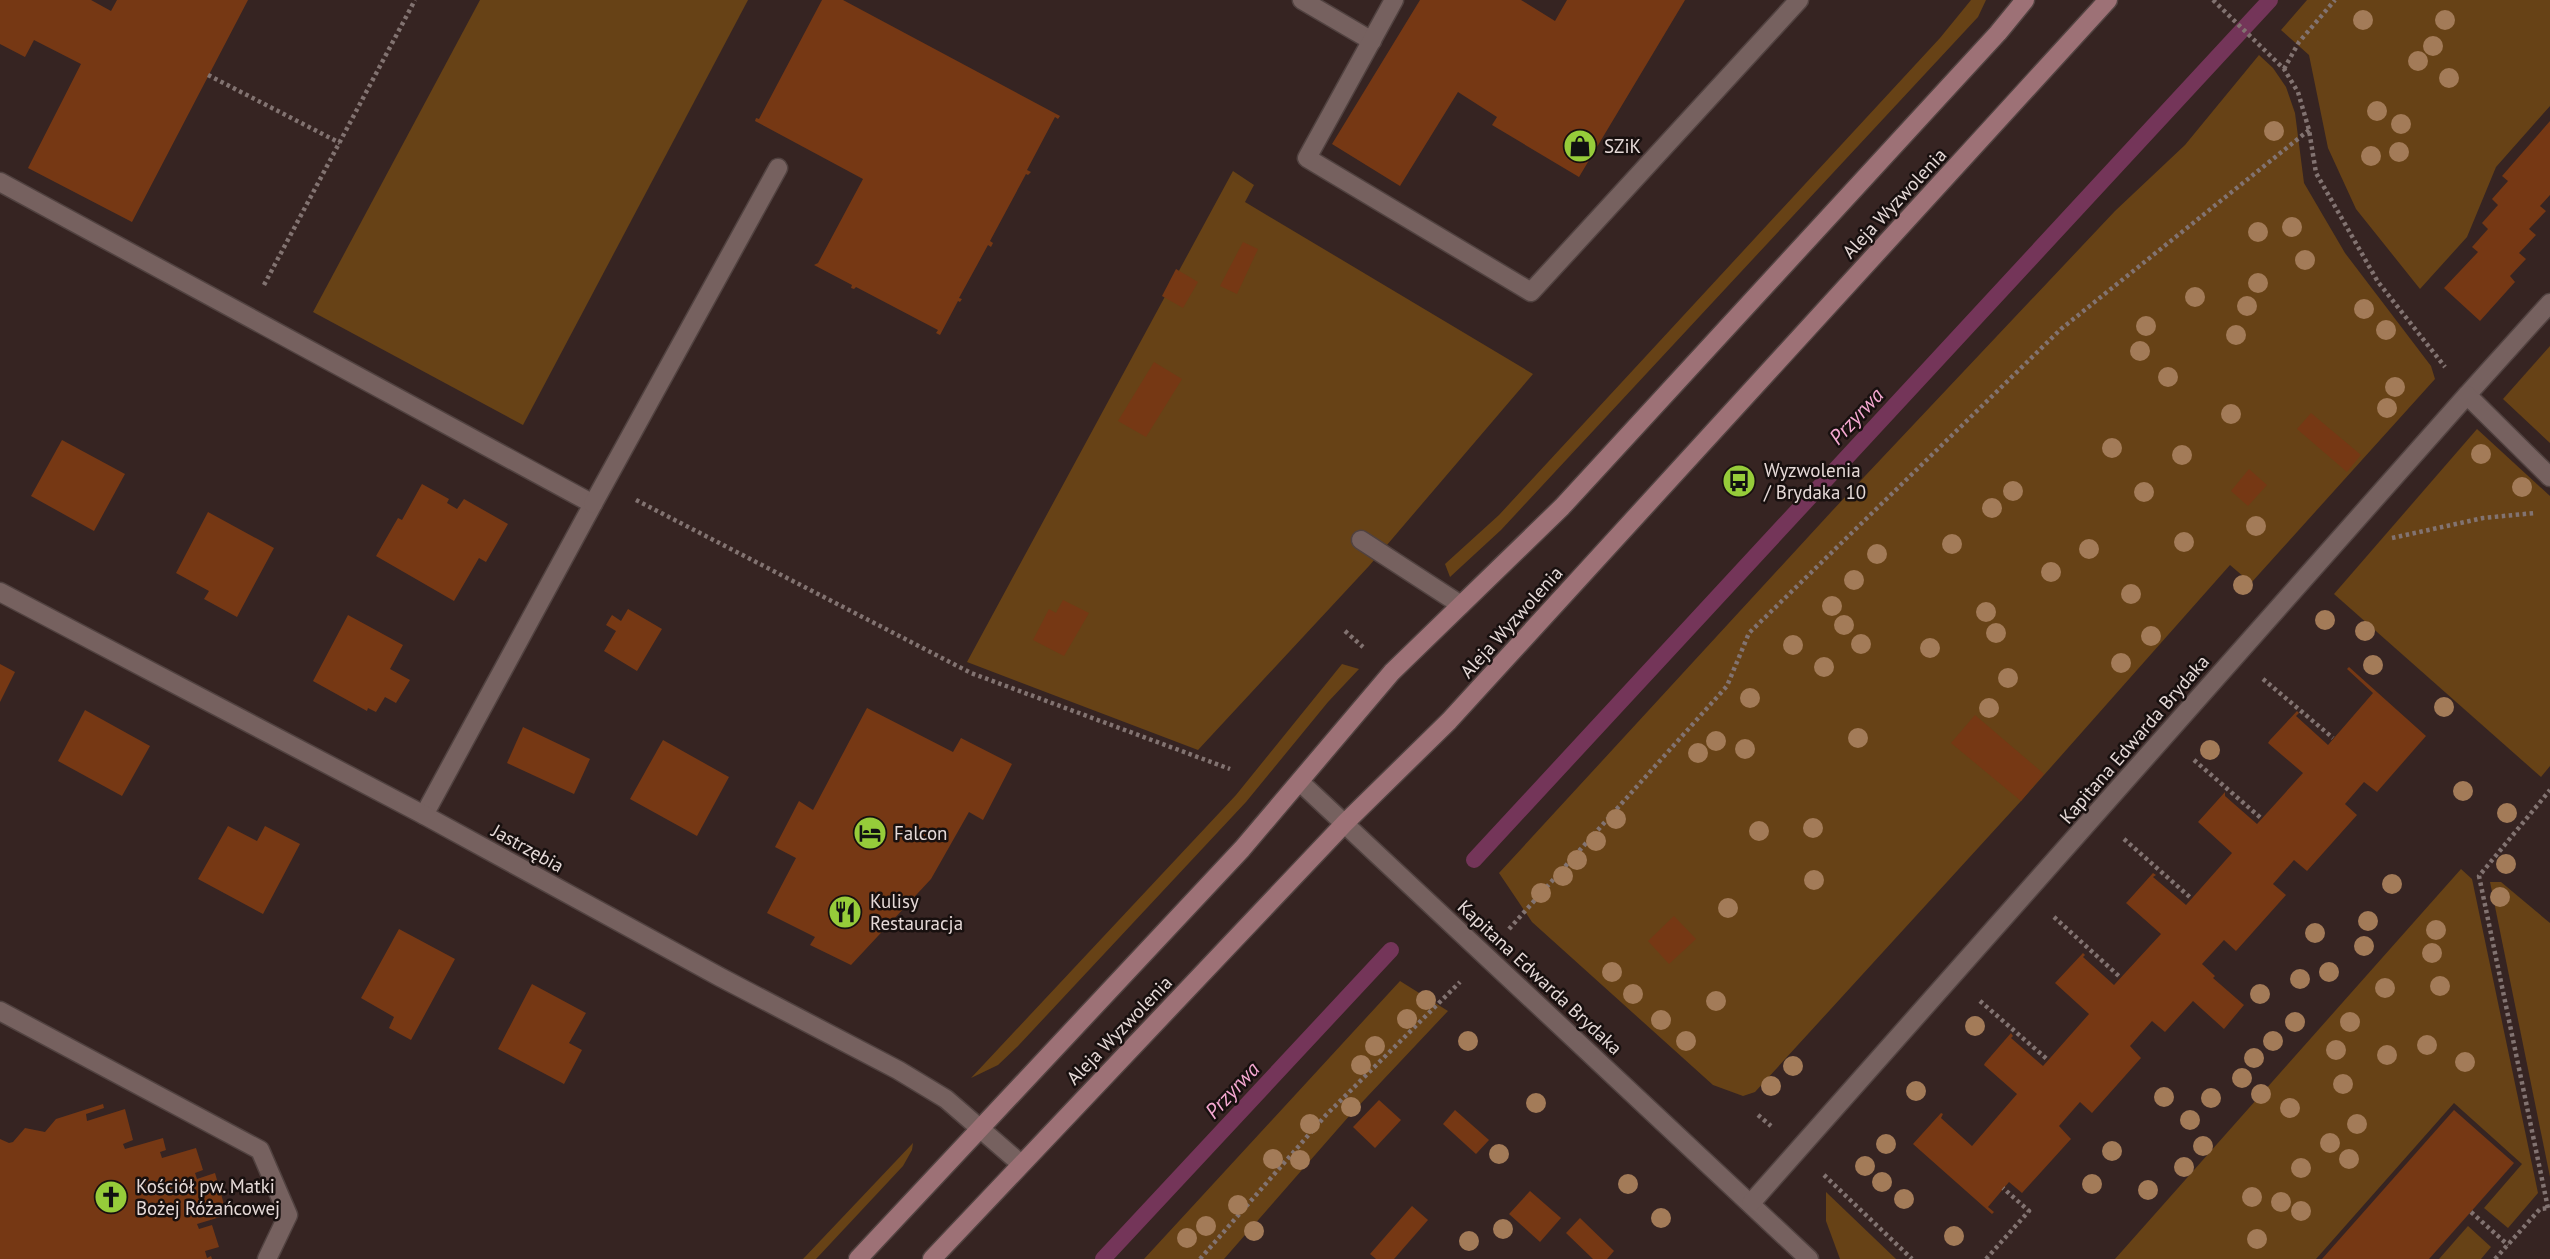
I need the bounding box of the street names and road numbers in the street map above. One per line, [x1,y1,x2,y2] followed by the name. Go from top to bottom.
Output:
[1837,143,1951,263] street label: Aleja Wyzwolenia
[1455,561,1567,683] street label: Aleja Wyzwolenia
[2054,650,2214,828] street label: Kapitana Edwarda Brydaka
[487,818,568,878] street label: Jastrzębia
[1453,895,1627,1059] street label: Kapitana Edwarda Brydaka
[1061,971,1177,1089] street label: Aleja Wyzwolenia

